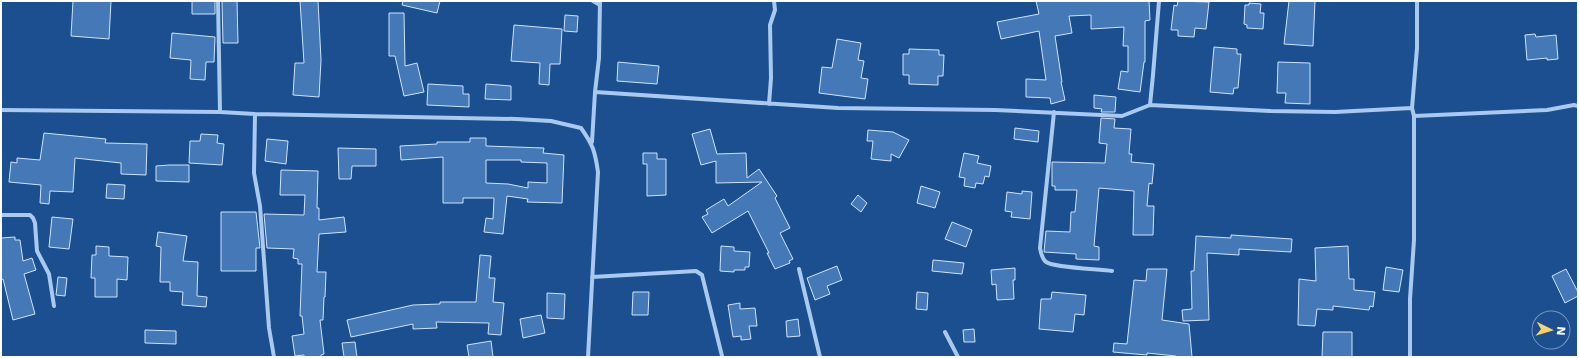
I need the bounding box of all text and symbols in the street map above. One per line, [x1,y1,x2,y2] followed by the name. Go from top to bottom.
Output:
[1531,310,1571,350] north arrow
[1554,326,1567,336] text: N

